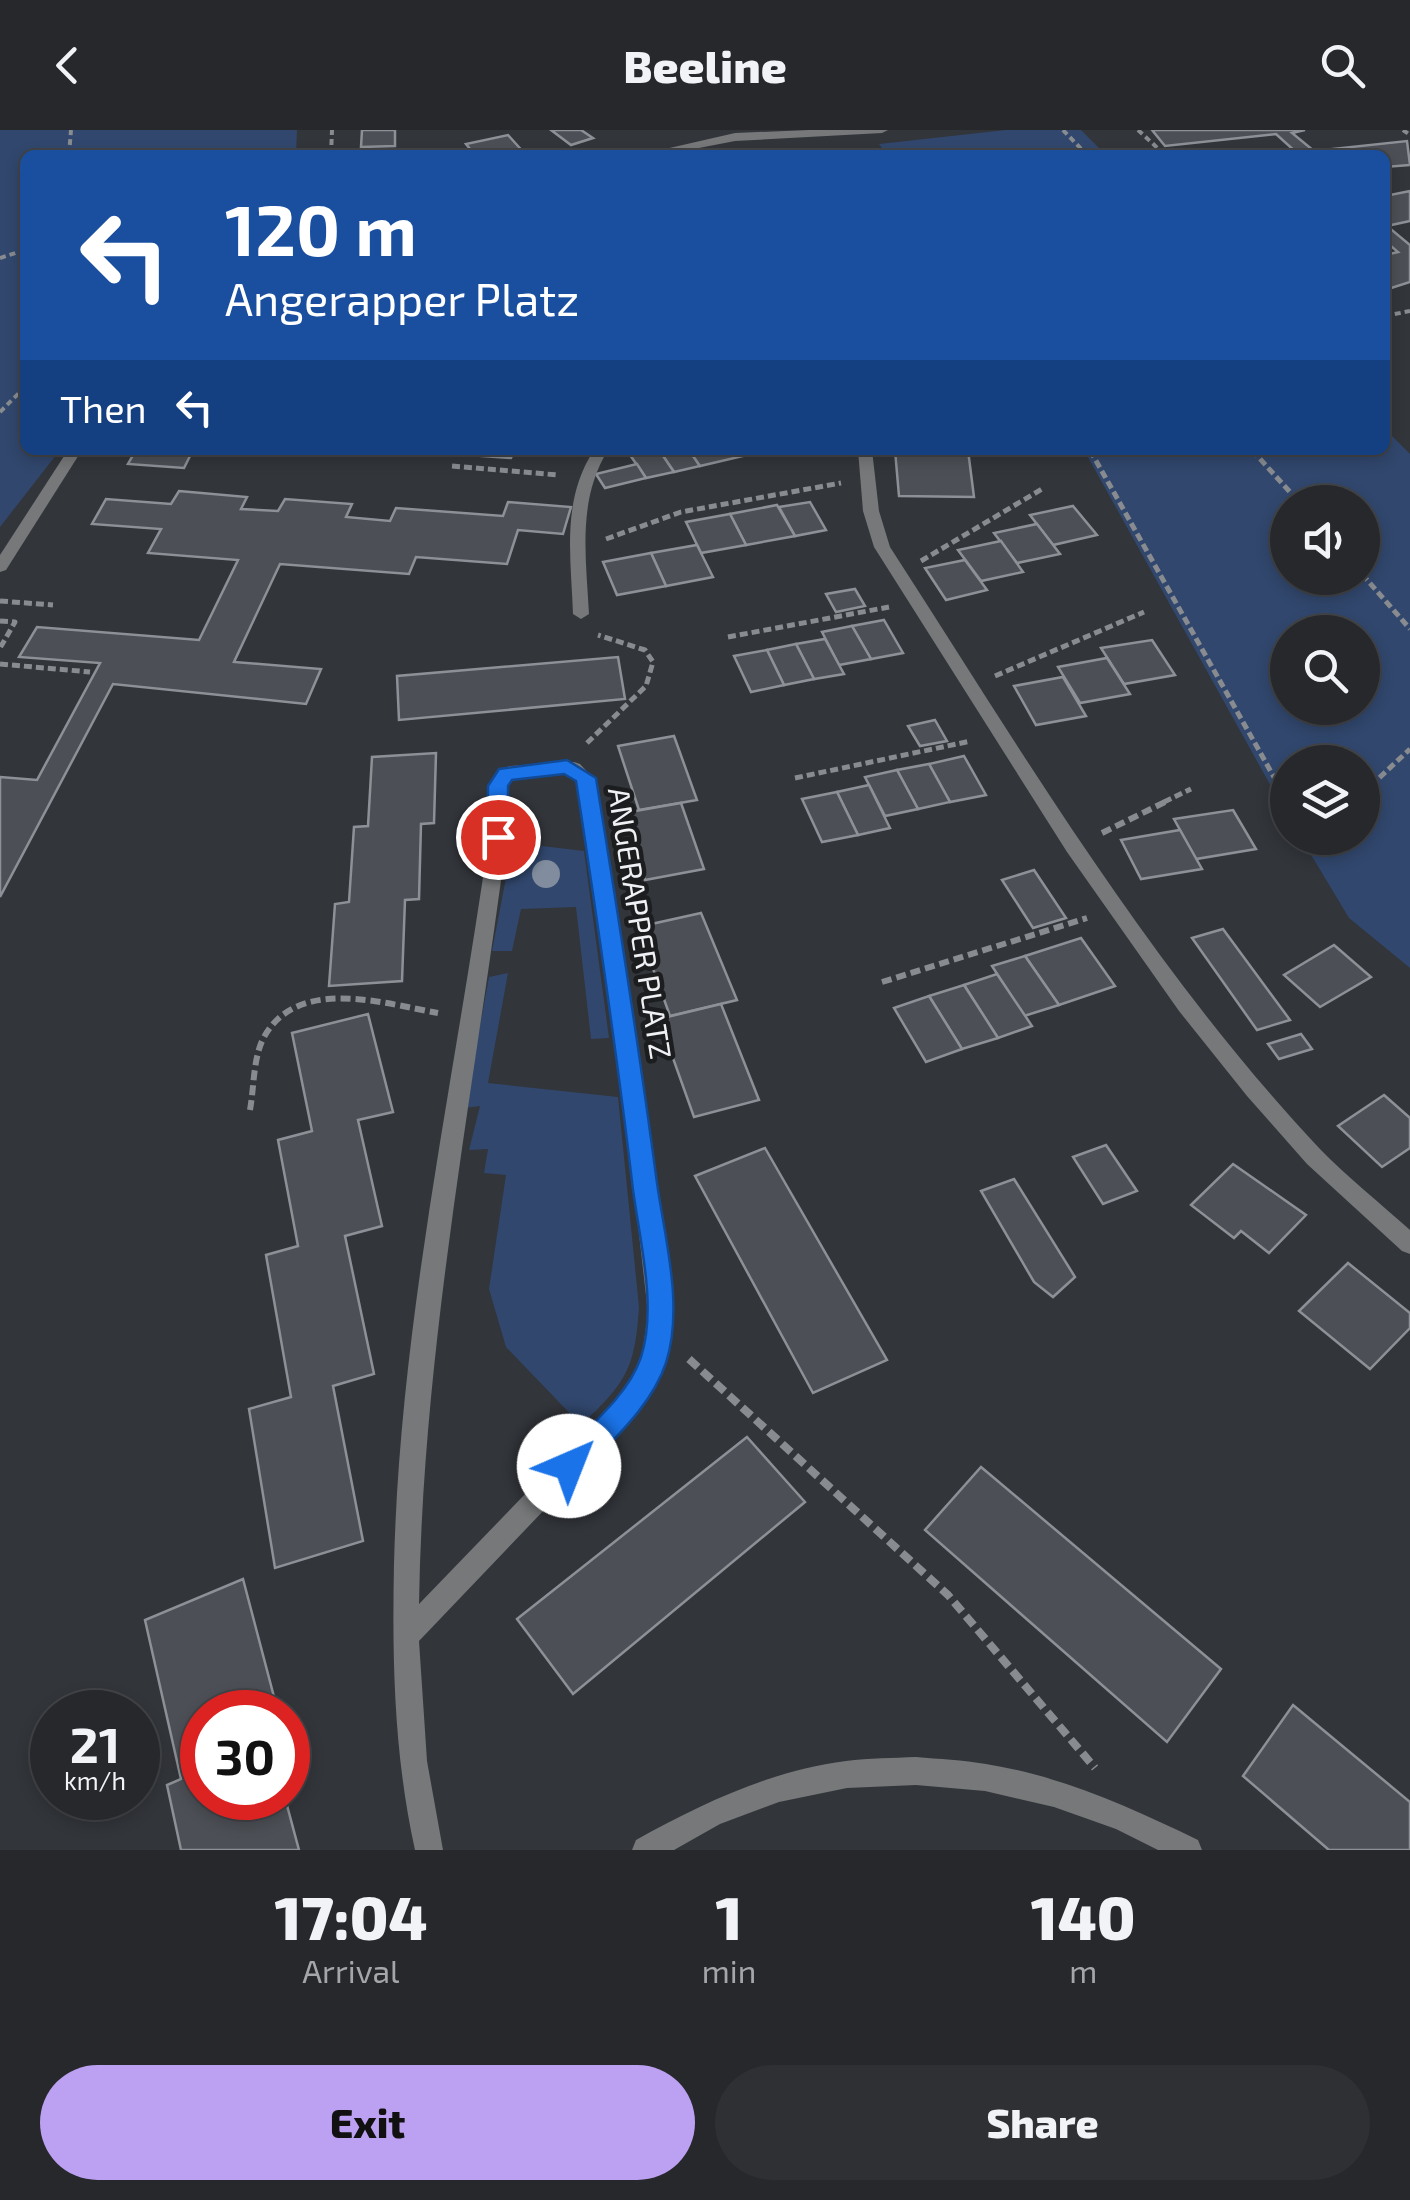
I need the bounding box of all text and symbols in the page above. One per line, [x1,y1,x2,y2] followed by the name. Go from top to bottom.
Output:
[40,38,95,93] icon: back
[623,38,787,92] text: Beeline
[1315,38,1370,93] icon: search
[225,186,417,270] text: 120 m
[60,190,190,320] icon: left
[225,271,579,325] text: Angerapper Platz
[167,380,222,435] icon: left
[60,385,147,431] text: Then
[1270,485,1380,855] map controls
[1270,485,1380,595] button: sound
[1270,615,1380,725] button: search
[1270,745,1380,855] button: layers
[602,785,680,1061] street label: ANGERAPPER PLATZ
[456,795,541,880] pin
[471,810,526,865] icon: arrive
[517,1414,621,1518] position arrow
[180,1690,310,1820] speed limit sign: 30
[70,1713,120,1773] text: 21
[64,1765,126,1795] text: km/h
[274,1880,427,1952] text: 17:04
[716,1880,743,1952] text: 1
[1031,1880,1136,1952] text: 140
[302,1951,400,1989] text: Arrival
[702,1951,756,1989] text: min
[1069,1951,1097,1989] text: m
[40,2065,695,2180] button: Exit
[715,2065,1370,2180] button: Share

